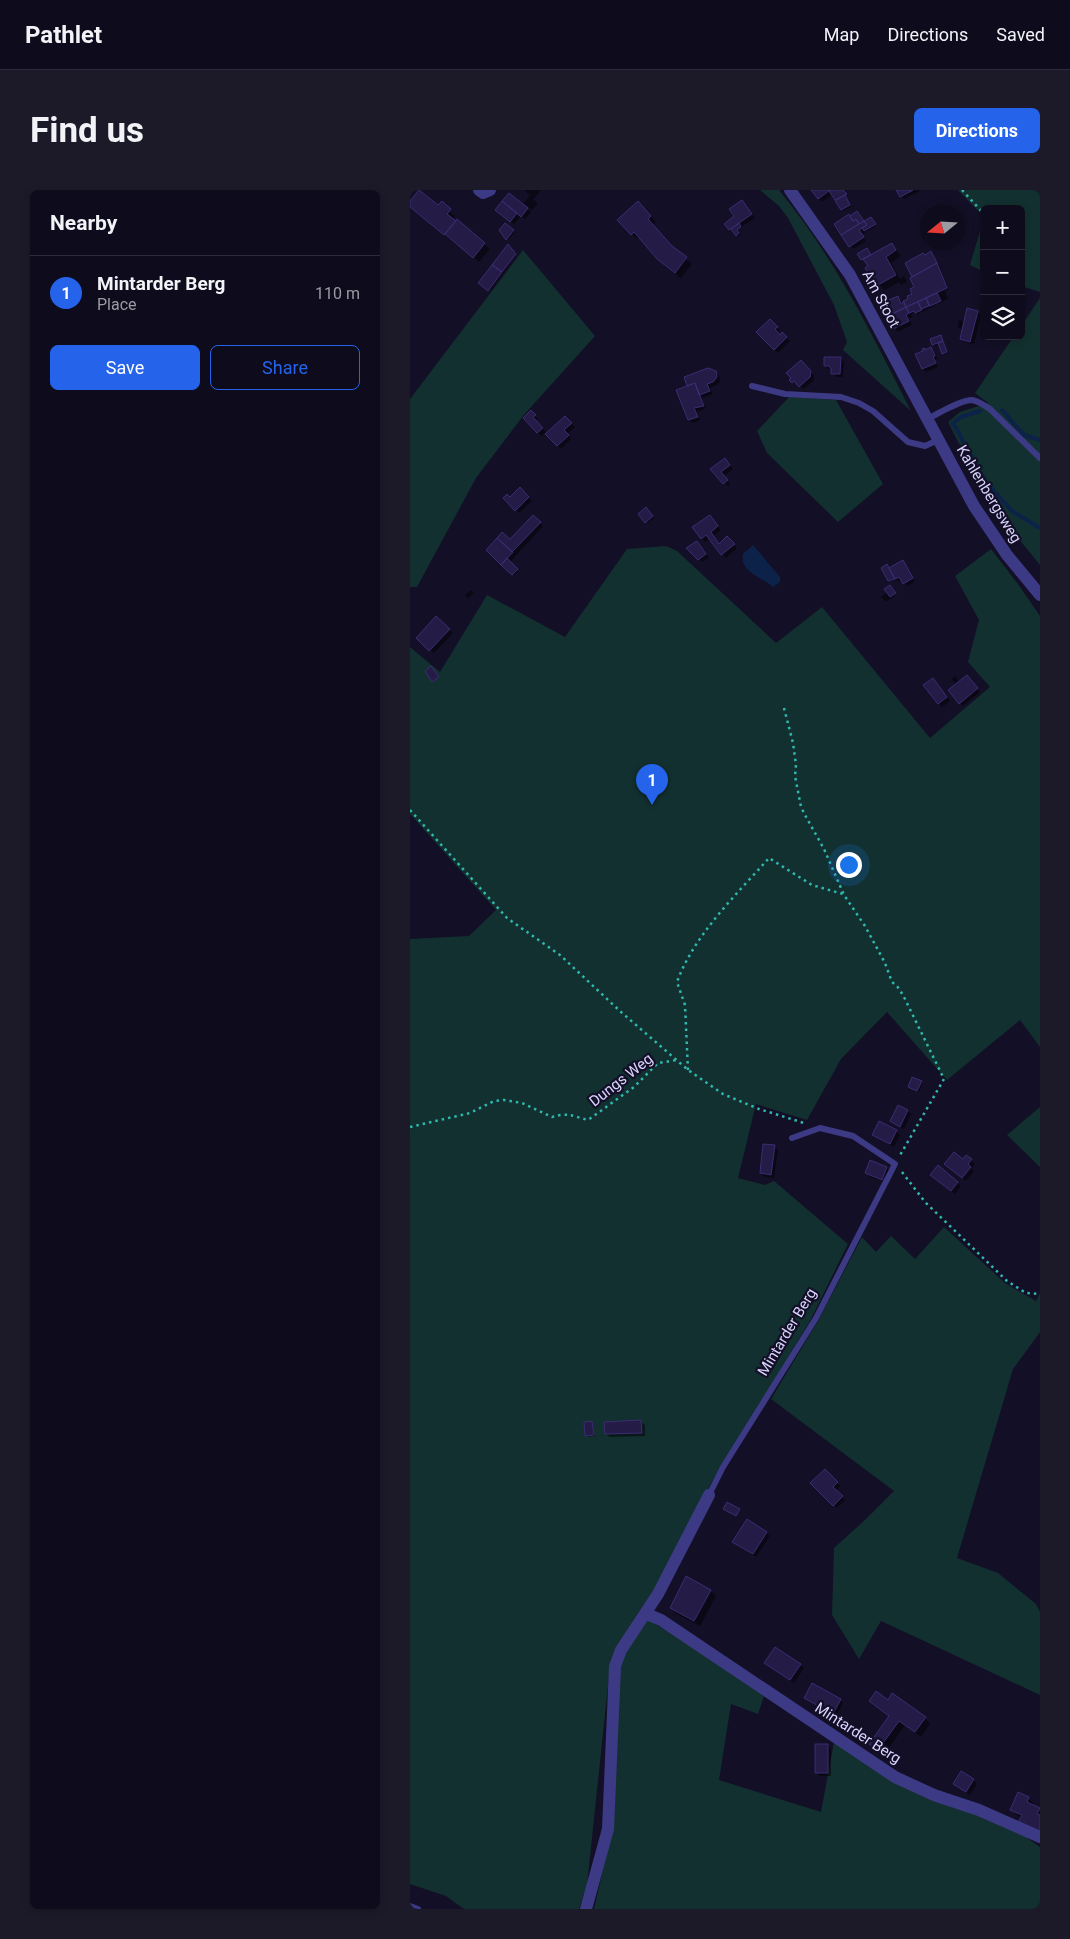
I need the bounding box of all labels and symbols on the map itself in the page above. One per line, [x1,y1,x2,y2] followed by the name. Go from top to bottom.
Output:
[920,205,965,250] north arrow
[858,267,904,331] street label: Am Stoot
[953,442,1025,546] street label: Kahlenbergsweg
[636,764,668,805] pin: 1
[836,852,862,878] your location
[586,1050,656,1110] street label: Dungs Weg
[754,1285,820,1379] street label: Mintarder Berg
[812,1699,904,1767] street label: Mintarder Berg

